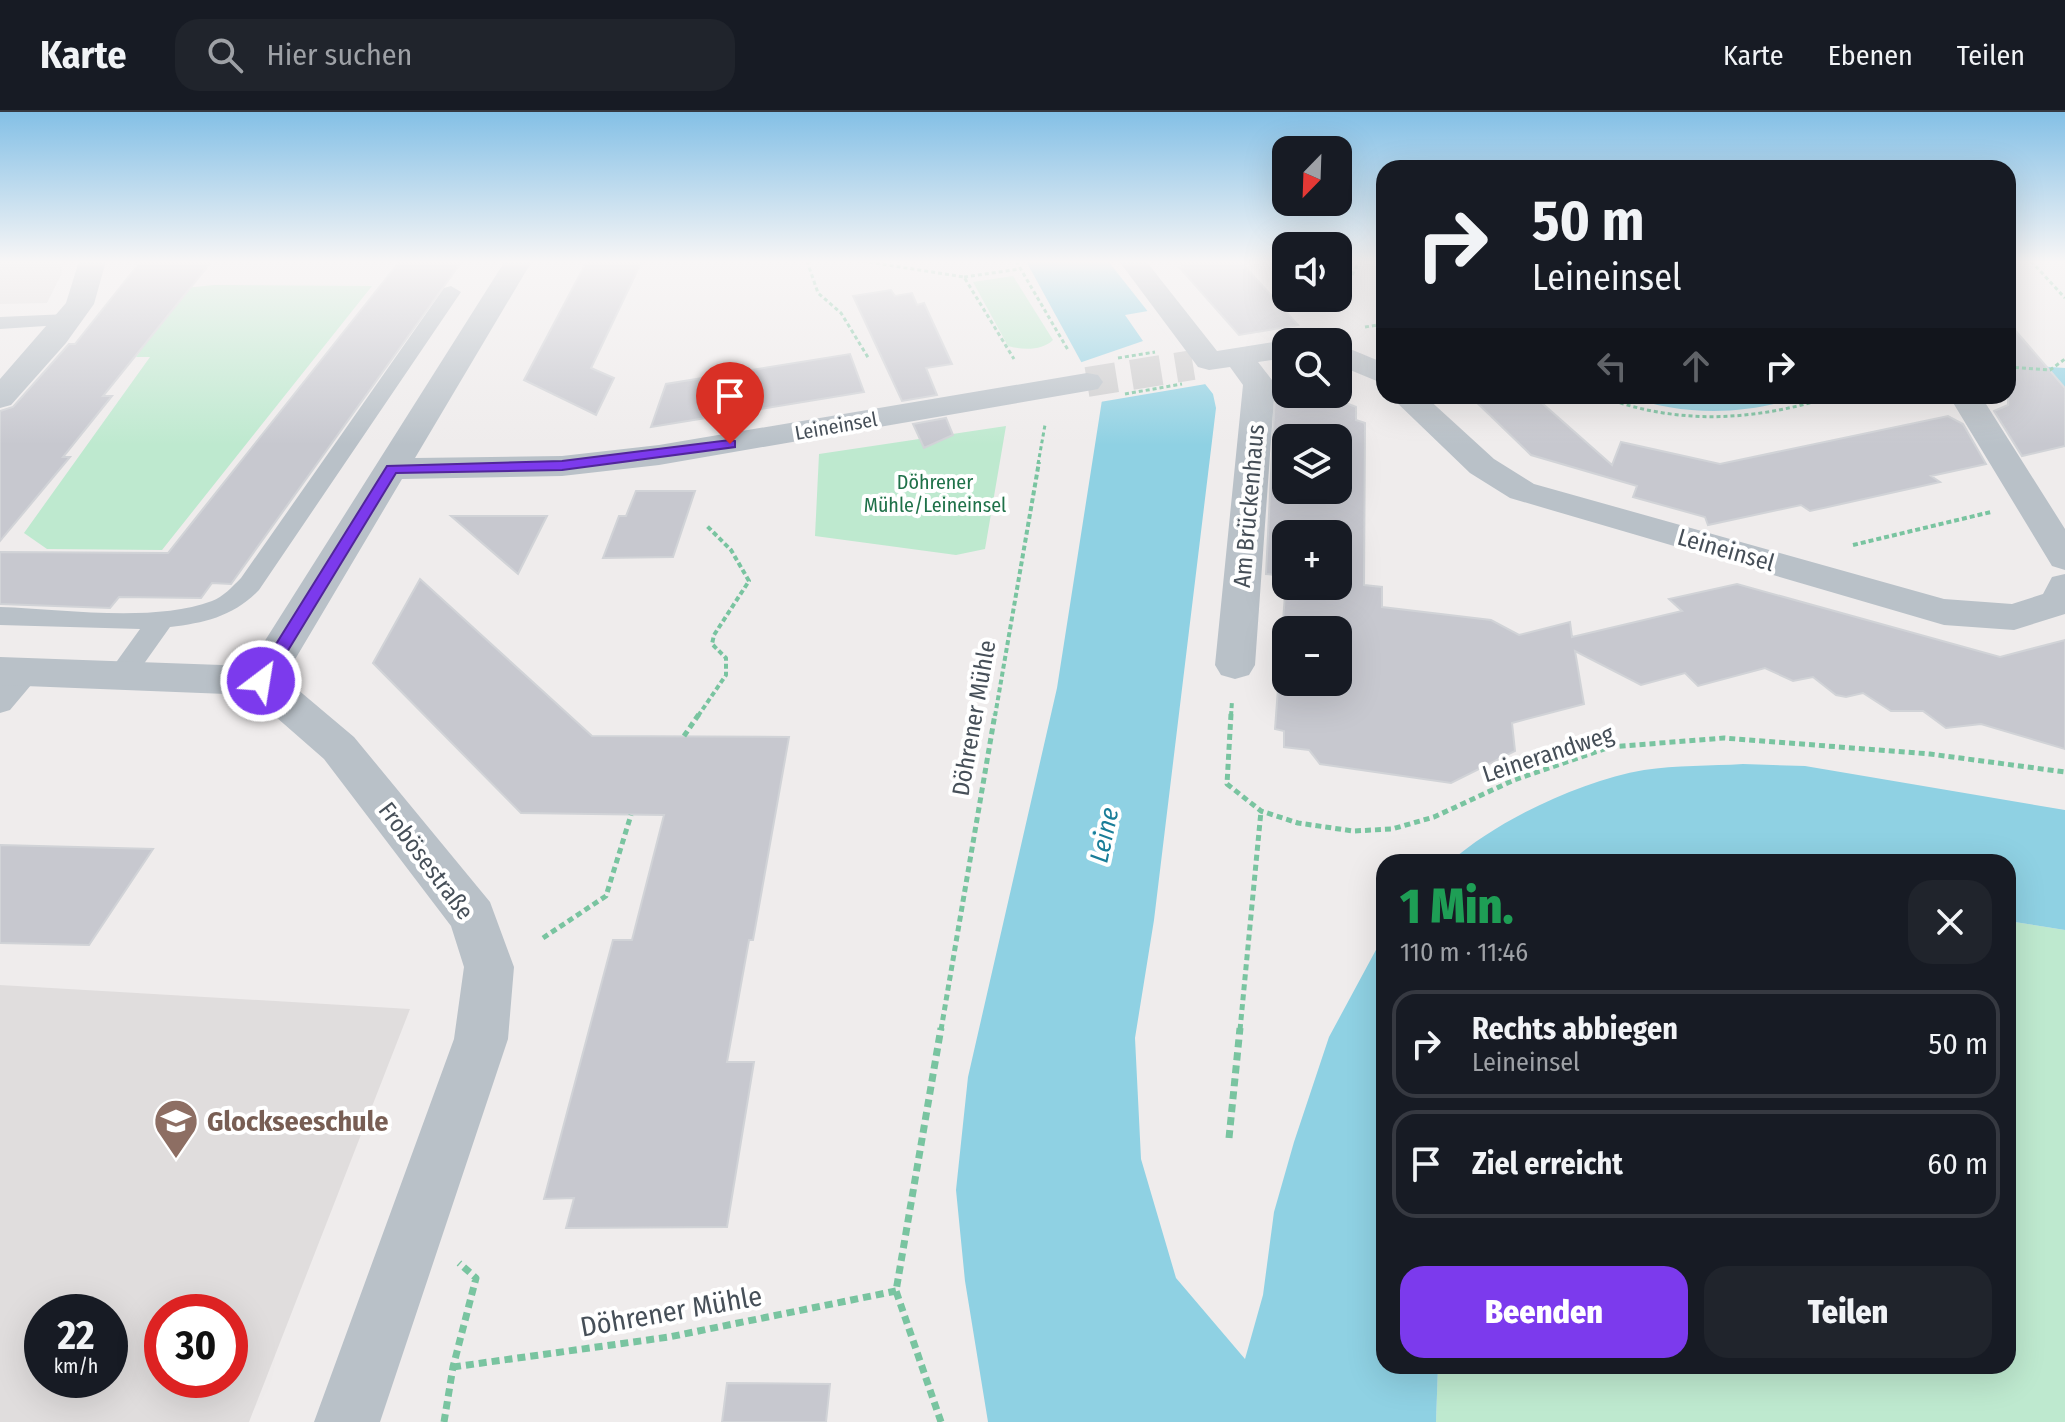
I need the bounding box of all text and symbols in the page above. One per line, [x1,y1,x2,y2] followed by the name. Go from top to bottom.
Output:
[175,19,735,91] search box
[40,32,127,78] text: Karte
[203,33,247,77] icon: search
[267,37,412,73] text: Hier suchen
[1723,39,1784,72] text: Karte
[1828,39,1913,72] text: Ebenen
[1957,39,2025,72] text: Teilen
[1272,136,1352,216] north arrow
[1272,136,1352,696] map controls
[1532,188,1644,255] text: 50 m
[1400,192,1504,296] icon: right
[1272,232,1352,312] button: sound
[1532,256,1681,300] text: Leineinsel
[1272,328,1352,408] button: search
[1590,344,1634,388] icon: left
[1674,344,1718,388] icon: ahead
[1758,344,1802,388] icon: right
[696,362,764,444] pin
[708,374,752,418] icon: arrive
[793,407,879,445] street label: Leineinsel
[1228,423,1270,589] street label: Am Brückenhaus
[1272,424,1352,504] button: layers
[864,470,1006,517] park label: Döhrener Mühle/Leineinsel
[1272,520,1352,600] button: +
[1674,523,1778,577] street label: Leineinsel
[1272,616,1352,696] button: −
[947,638,1001,798] street label: Döhrener Mühle
[219,639,303,723] position arrow
[1479,719,1618,788] street label: Leinerandweg
[373,797,479,925] street label: Frobösestraße
[1084,805,1125,866] water label: Leine
[1400,878,1514,936] text: 1 Min.
[1908,880,1992,964] button: close
[1400,937,1528,968] text: 110 m · 11:46
[1472,1011,1678,1047] text: Rechts abbiegen
[1404,1022,1448,1066] icon: right
[1928,1026,1988,1062] text: 50 m
[1472,1047,1580,1078] text: Leineinsel
[152,1097,200,1160] school or university icon: Glockseeschule
[207,1105,388,1138] place label: Glockseeschule
[1404,1142,1448,1186] icon: arrive
[1472,1146,1623,1182] text: Ziel erreicht
[1927,1146,1988,1182] text: 60 m
[1400,1266,1688,1358] button: Beenden
[1704,1266,1992,1358] button: Teilen
[578,1279,765,1344] street label: Döhrener Mühle
[144,1294,248,1398] speed limit sign: 30
[57,1312,95,1360] text: 22
[54,1354,98,1378] text: km/h

